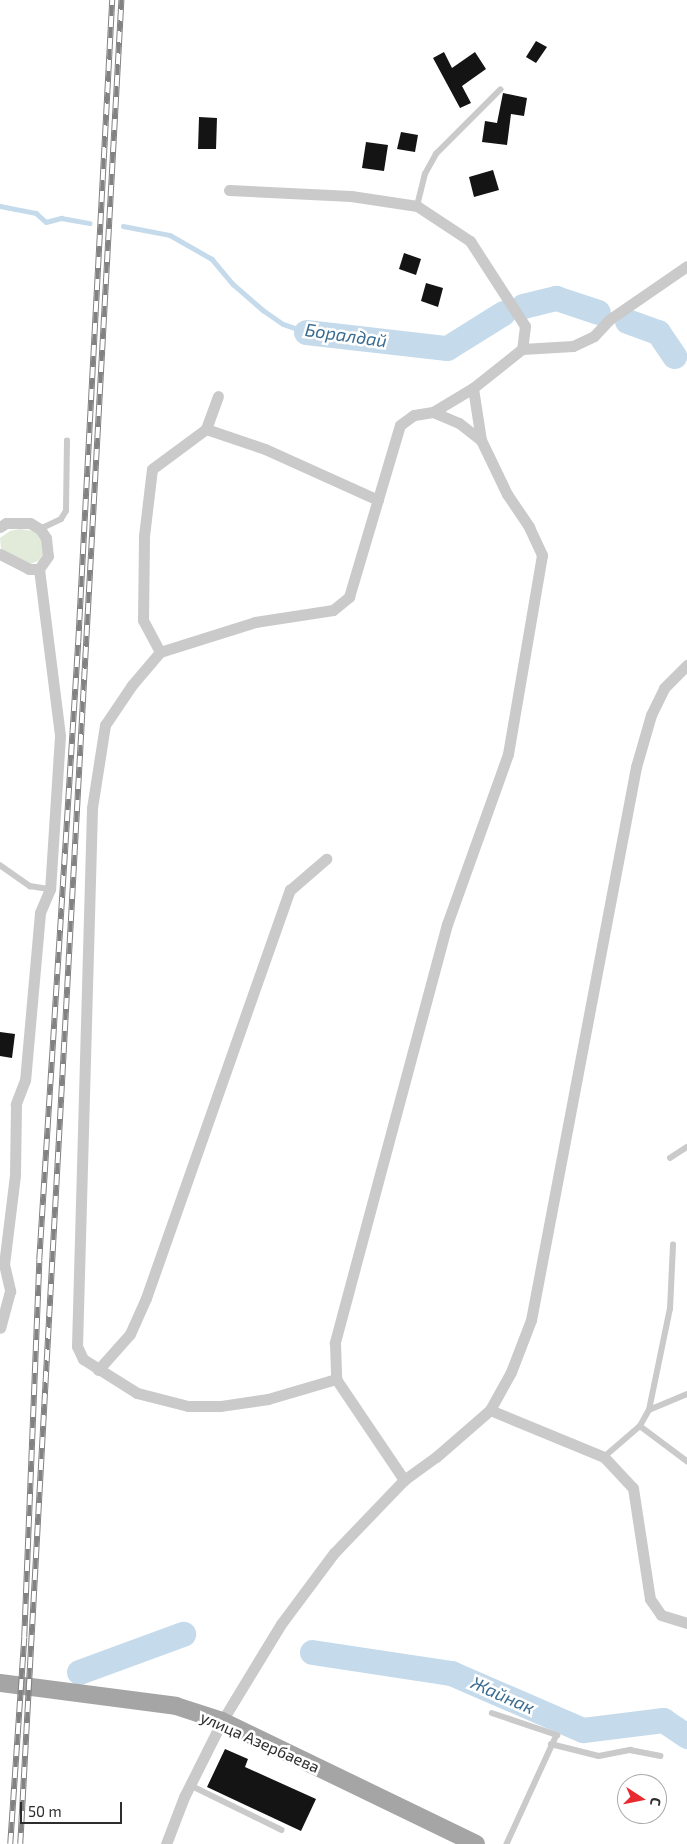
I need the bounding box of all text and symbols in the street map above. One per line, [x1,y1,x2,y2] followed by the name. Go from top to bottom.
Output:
[304,319,388,351] water label: Боралдай
[468,1671,538,1719] water label: Жайнак
[197,1707,323,1777] street label: улица Азербаева
[617,1774,667,1824] north arrow
[22,1792,125,1824] scale bar
[647,1796,665,1807] text: С
[28,1802,62,1820] text: 50 m

